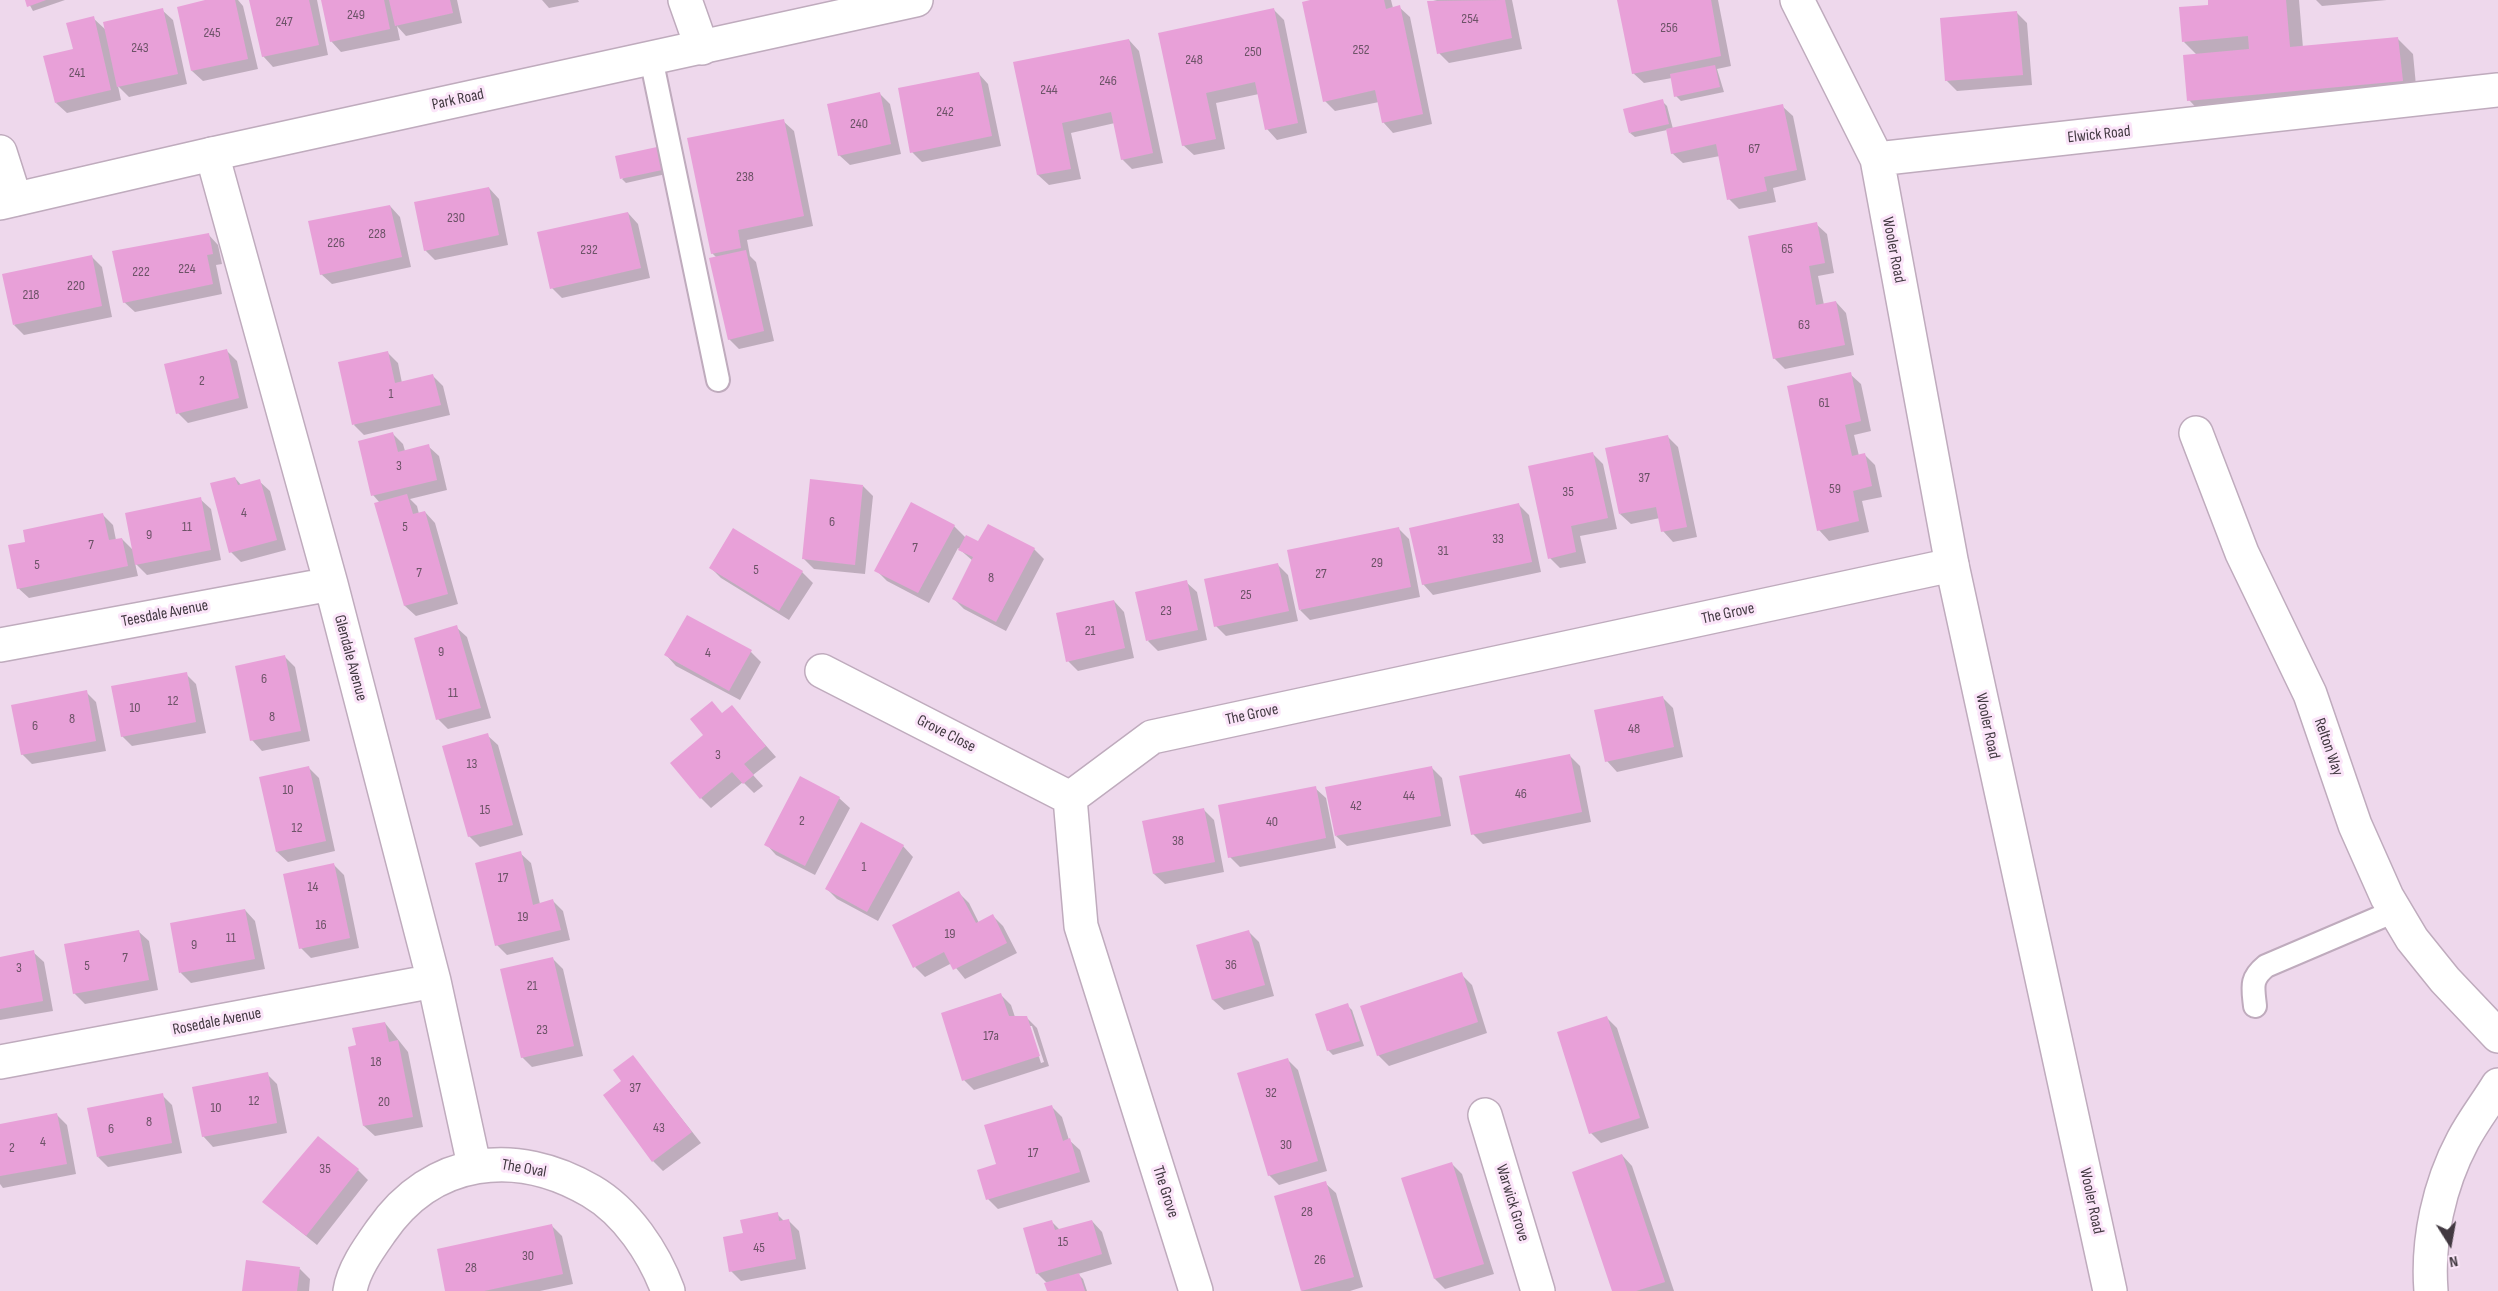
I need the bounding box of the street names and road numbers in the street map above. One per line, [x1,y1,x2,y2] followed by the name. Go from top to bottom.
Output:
[430,85,486,115] street label: Park Road
[2067,122,2131,148] street label: Elwick Road
[1877,215,1909,285] street label: Wooler Road
[120,596,210,632] street label: Teesdale Avenue
[1700,599,1756,629] street label: The Grove
[329,613,371,703] street label: Glendale Avenue
[1971,691,2003,761] street label: Wooler Road
[1224,700,1280,730] street label: The Grove
[913,711,979,757] street label: Grove Close
[2309,716,2347,778] street label: Relton Way
[171,1004,263,1040] street label: Rosedale Avenue
[500,1156,548,1182] street label: The Oval
[1491,1162,1533,1244] street label: Warwick Grove
[1148,1164,1182,1220] street label: The Grove
[2075,1166,2107,1236] street label: Wooler Road

